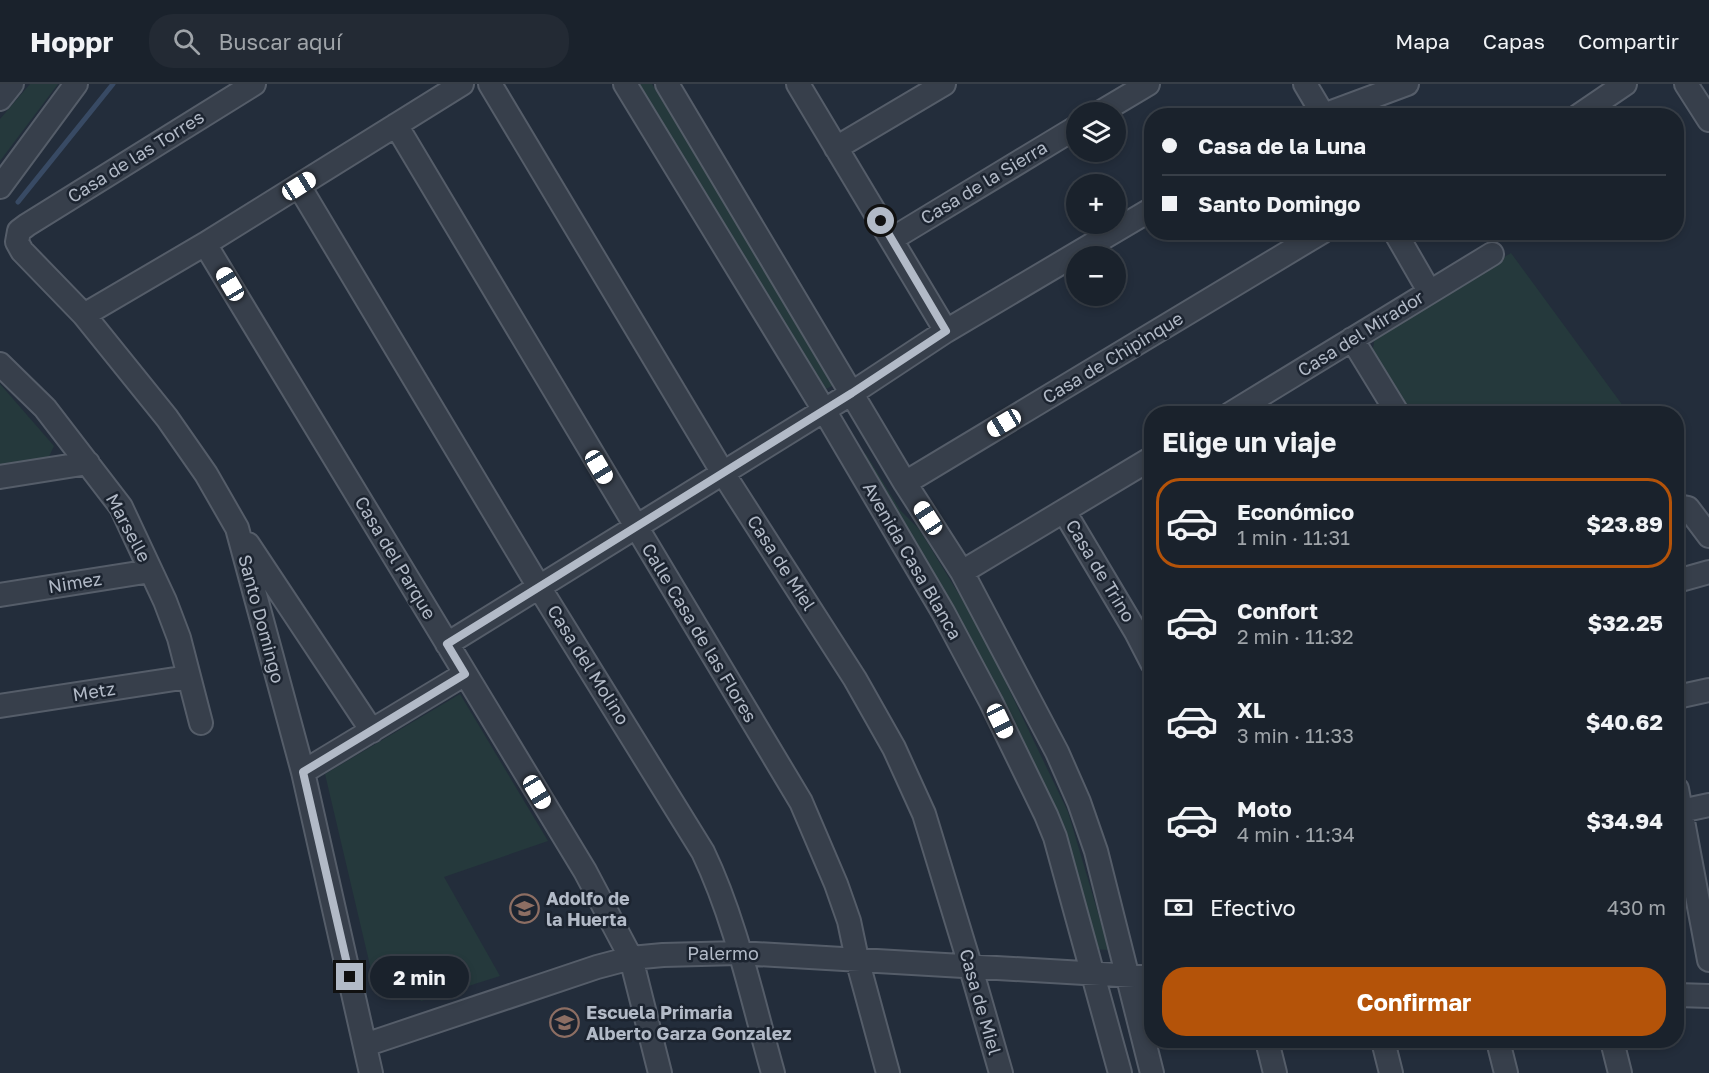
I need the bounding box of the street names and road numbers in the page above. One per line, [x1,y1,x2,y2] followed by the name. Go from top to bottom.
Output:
[63,105,208,207] street label: Casa de las Torres
[916,136,1051,229] street label: Casa de la Sierra
[1293,286,1428,381] street label: Casa del Mirador
[1038,306,1187,408] street label: Casa de Chipinque
[859,478,967,643] street label: Avenida Casa Blanca
[102,490,156,566] street label: Marselle
[351,492,441,623] street label: Casa del Parque
[743,511,821,614] street label: Casa de Miel
[1062,515,1140,626] street label: Casa de Trino
[638,539,762,726] street label: Calle Casa de las Flores
[234,552,290,685] street label: Santo Domingo
[46,567,103,597] street label: Nimez
[543,600,635,728] street label: Casa del Molino
[71,677,117,705] street label: Metz
[687,942,759,964] street label: Palermo
[955,946,1007,1057] street label: Casa de Miel

